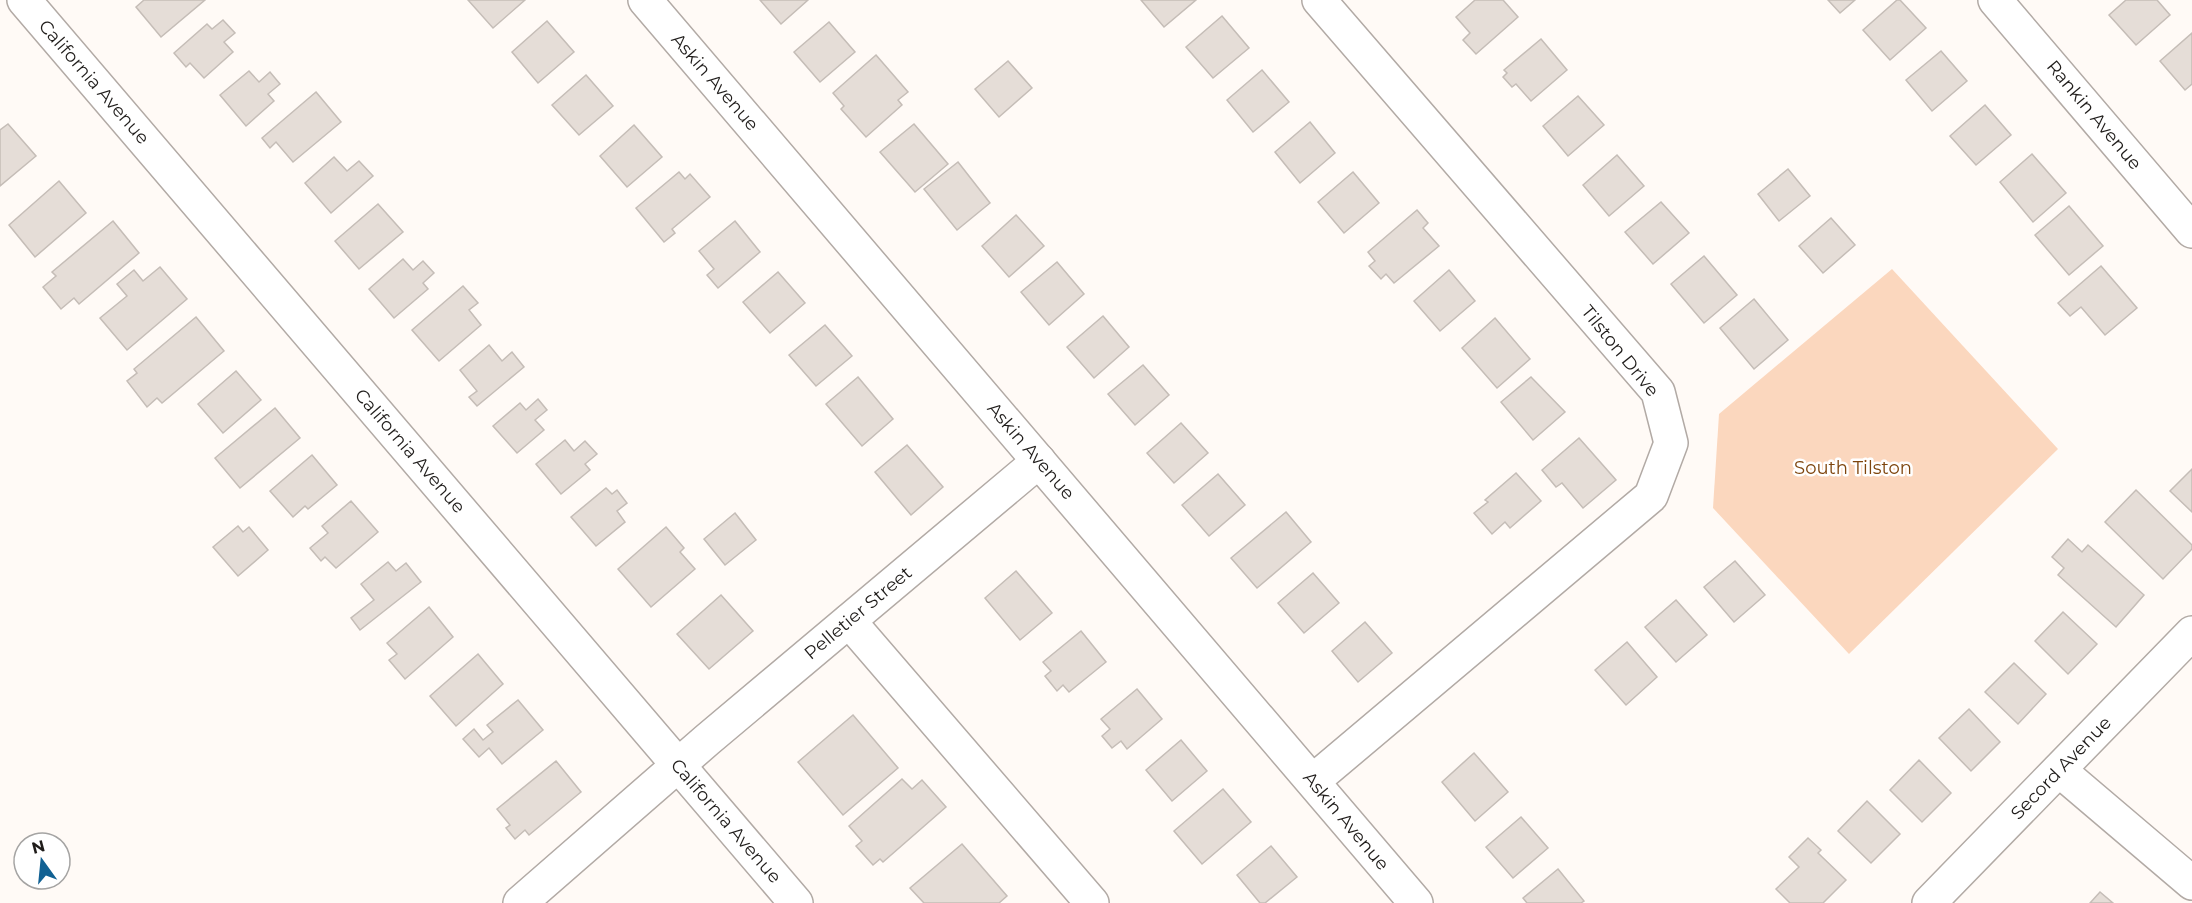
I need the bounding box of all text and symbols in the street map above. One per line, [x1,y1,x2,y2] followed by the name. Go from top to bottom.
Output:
[34,15,154,149] street label: California Avenue
[667,29,763,135] street label: Askin Avenue
[2042,56,2146,174] street label: Rankin Avenue
[1576,301,1664,401] street label: Tilston Drive
[350,384,470,518] street label: California Avenue
[983,398,1079,504] street label: Askin Avenue
[1794,457,1912,479] park label: South Tilston
[800,562,916,664] street label: Pelletier Street
[2006,712,2116,824] street label: Secord Avenue
[666,754,786,888] street label: California Avenue
[1298,767,1394,875] street label: Askin Avenue
[12,831,72,891] north arrow
[30,836,47,858] text: N

